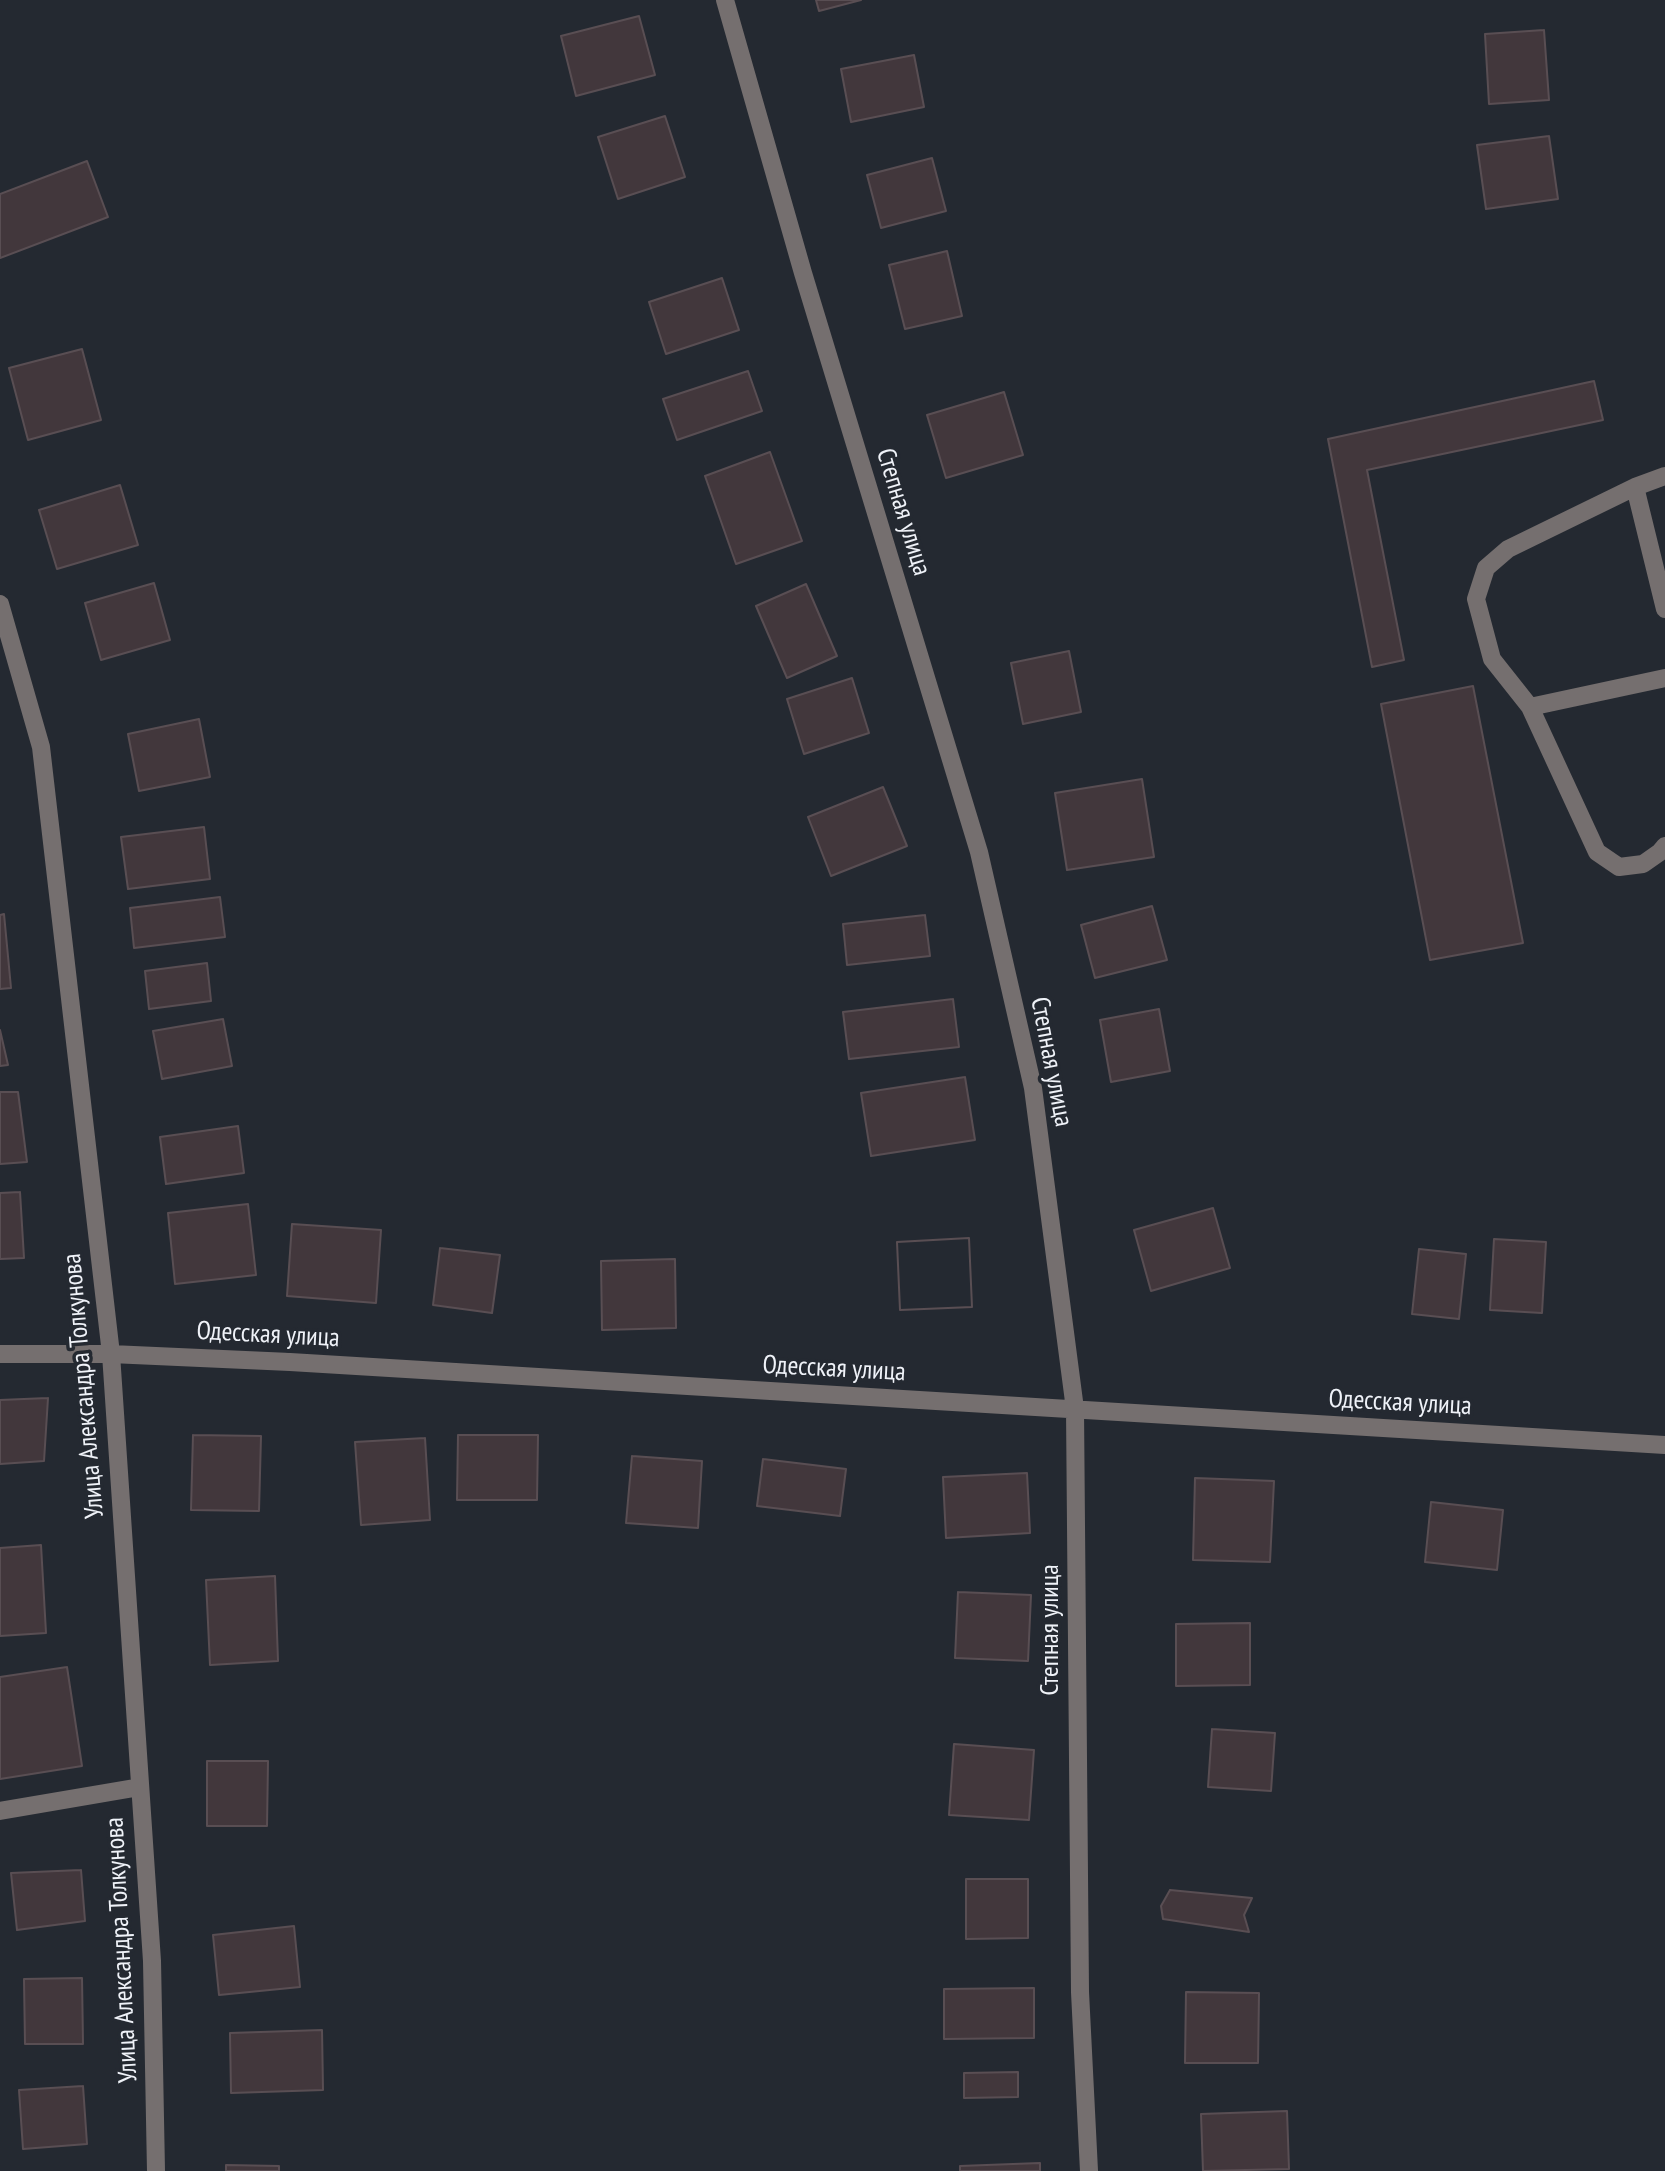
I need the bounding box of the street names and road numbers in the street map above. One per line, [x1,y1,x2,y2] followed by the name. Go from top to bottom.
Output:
[869,445,937,579] street label: Степная улица
[1023,995,1079,1129] street label: Степная улица
[57,1252,111,1520] street label: Улица Александра Толкунова
[196,1316,340,1354] street label: Одесская улица
[762,1350,906,1388] street label: Одесская улица
[1328,1384,1472,1422] street label: Одесская улица
[1035,1564,1067,1696] street label: Степная улица
[99,1816,145,2084] street label: Улица Александра Толкунова

